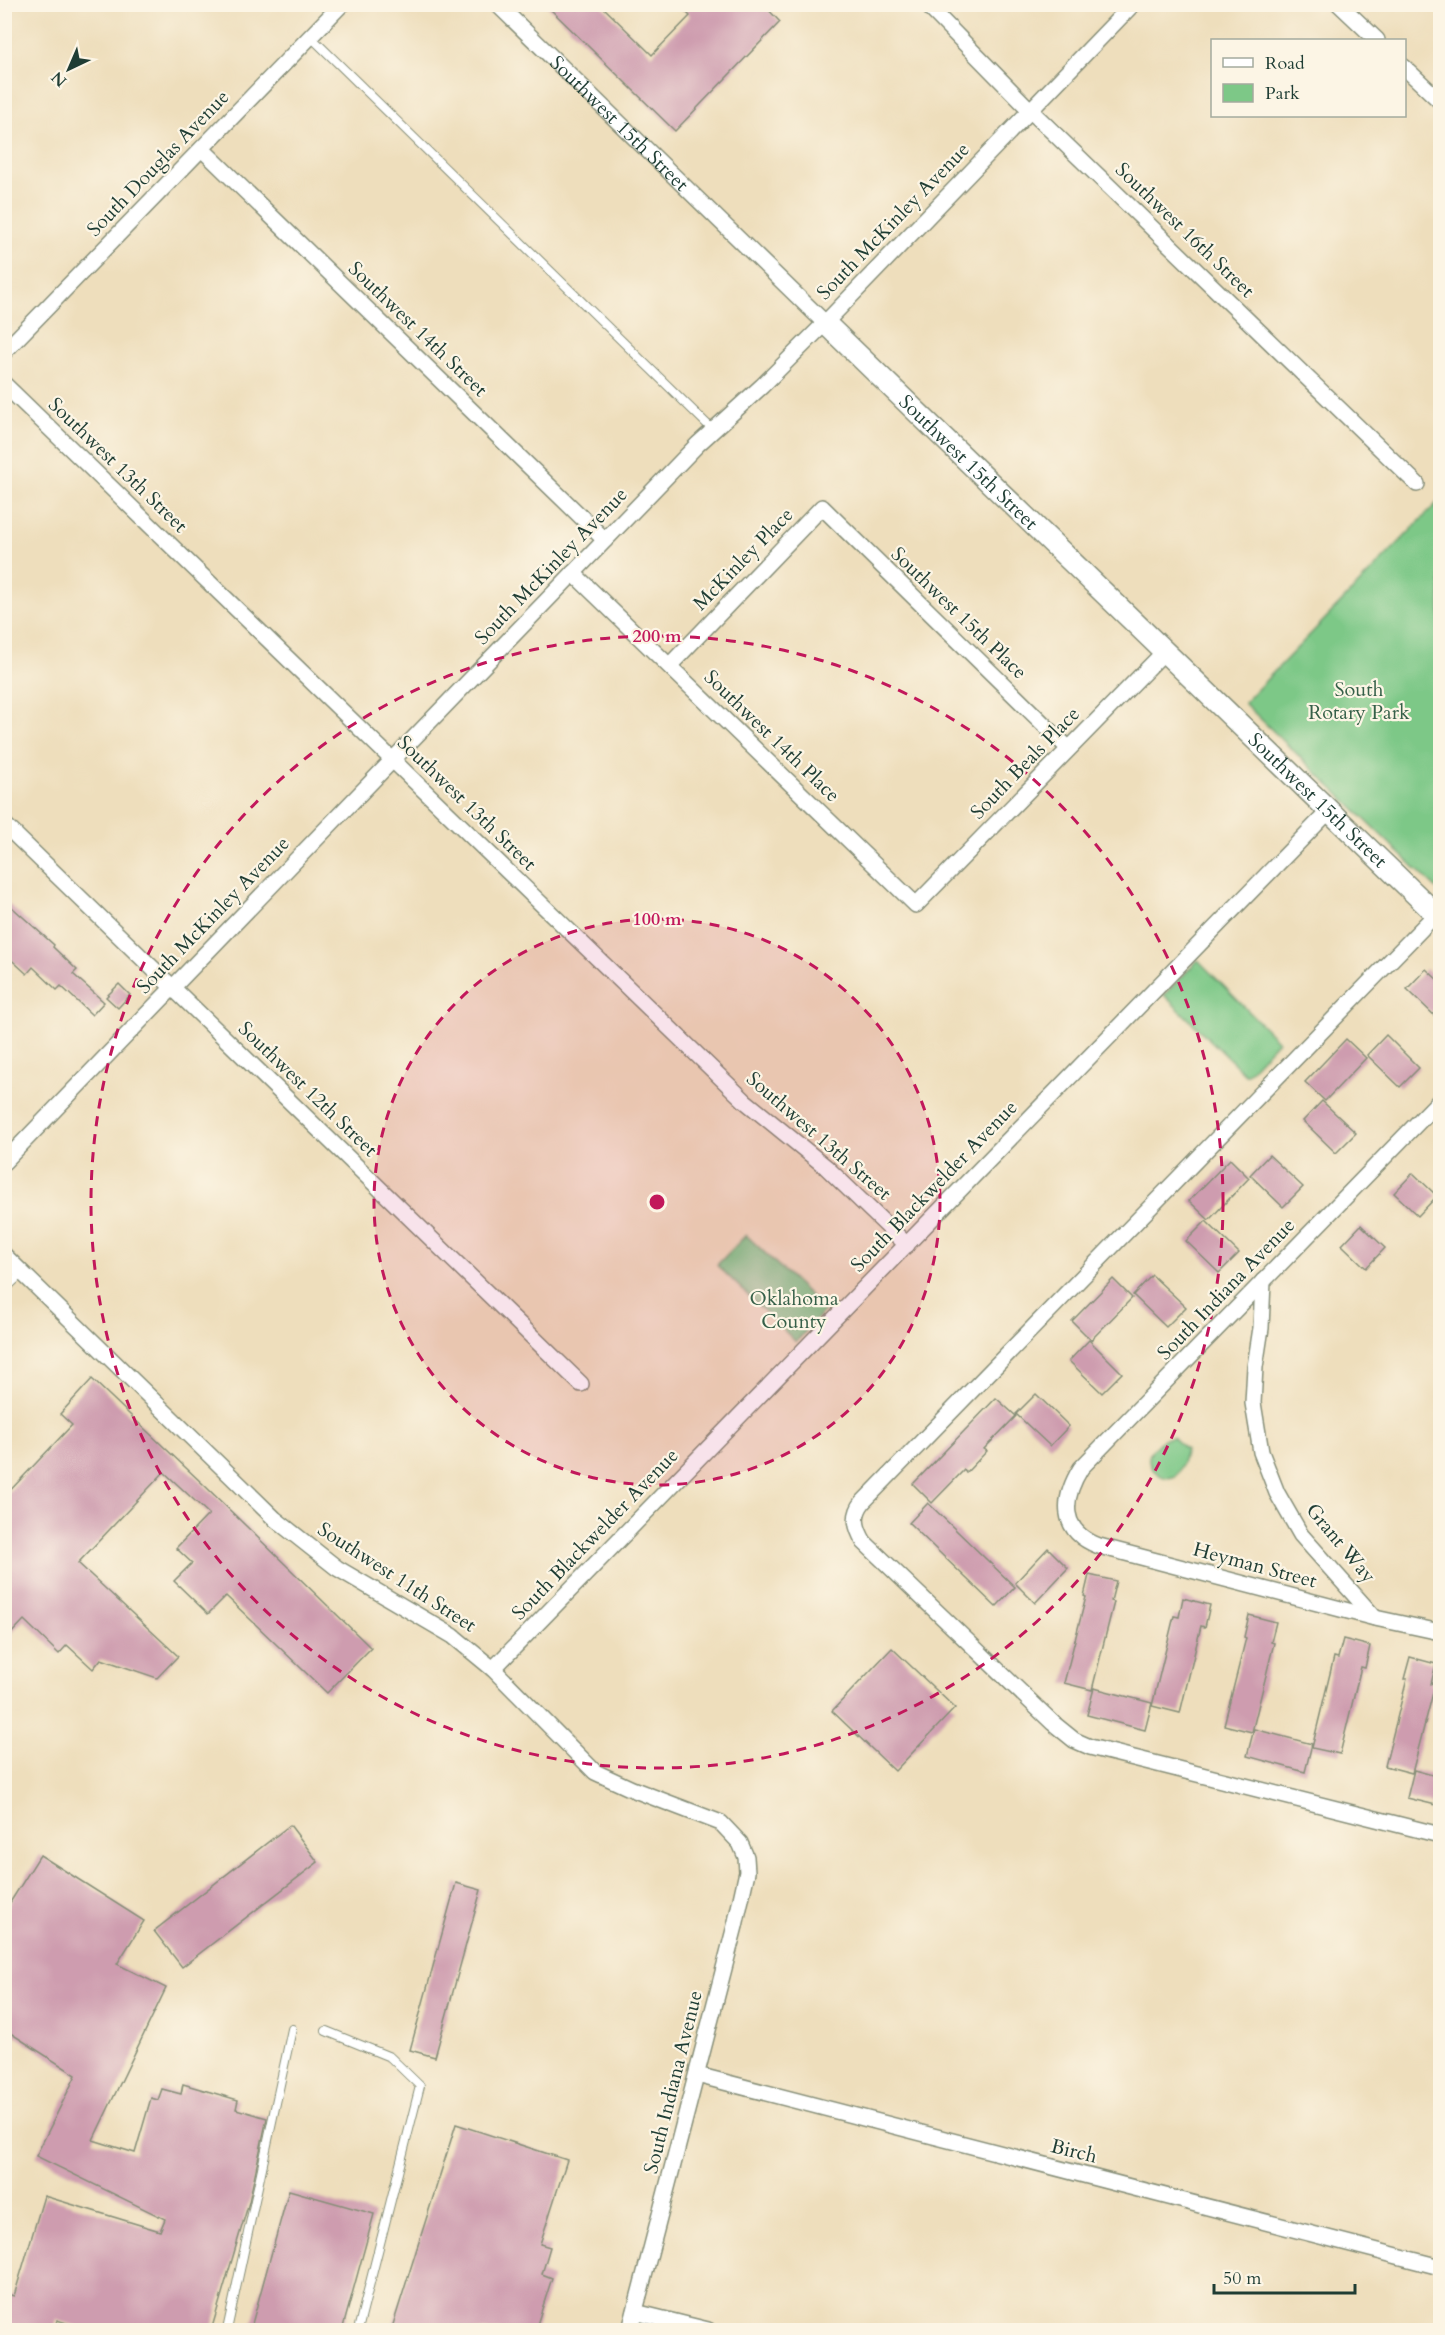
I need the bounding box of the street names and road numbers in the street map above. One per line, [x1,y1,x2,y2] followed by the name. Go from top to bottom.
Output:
[544,49,695,198] street label: Southwest 15th Street
[81,84,235,242] street label: South Douglas Avenue
[811,136,975,306] street label: South McKinley Avenue
[1109,156,1261,304] street label: Southwest 16th Street
[342,255,494,403] street label: Southwest 14th Street
[893,388,1045,536] street label: Southwest 15th Street
[42,391,194,539] street label: Southwest 13th Street
[469,481,633,651] street label: South McKinley Avenue
[687,502,799,616] street label: McKinley Place
[885,541,1033,685] street label: Southwest 15th Place
[698,664,846,808] street label: Southwest 14th Place
[964,701,1086,825] street label: South Beals Place
[1243,726,1394,874] street label: Southwest 15th Street
[391,729,543,877] street label: Southwest 13th Street
[131,830,295,1000] street label: South McKinley Avenue
[232,1015,384,1163] street label: Southwest 12th Street
[741,1065,898,1207] street label: Southwest 13th Street
[845,1094,1023,1278] street label: South Blackwelder Avenue
[1151,1212,1301,1366] street label: South Indiana Avenue
[506,1442,684,1626] street label: South Blackwelder Avenue
[1300,1498,1383,1589] street label: Grant Way
[313,1516,482,1639] street label: Southwest 11th Street
[1190,1536,1320,1595] street label: Heyman Street
[637,1988,709,2176] street label: South Indiana Avenue
[1048,2132,1100,2170] street label: Birch

